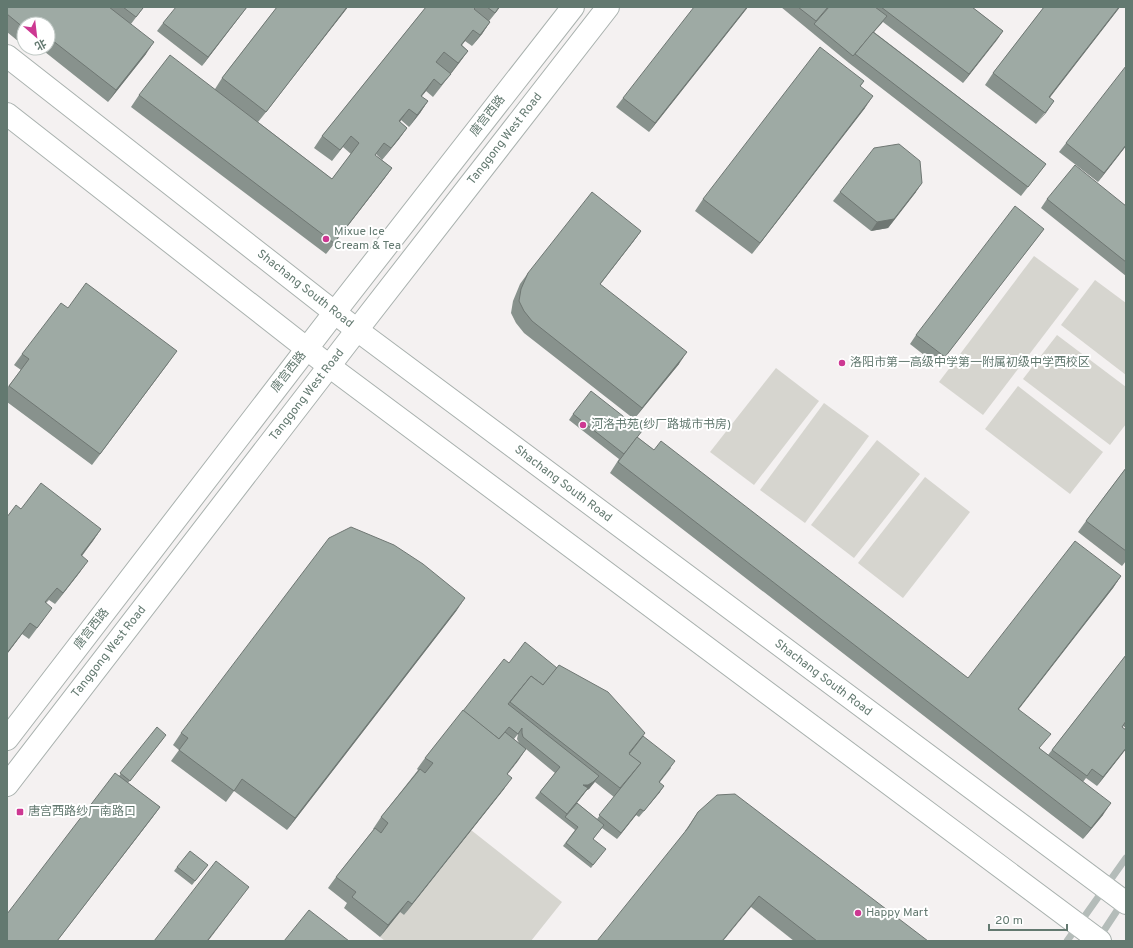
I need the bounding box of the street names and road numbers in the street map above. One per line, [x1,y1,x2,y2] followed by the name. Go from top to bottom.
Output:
[464,90,546,188] street label: Tanggong West Road
[467,92,509,140] street label: 唐宫西路
[253,246,357,332] street label: Shachang South Road
[266,346,348,444] street label: Tanggong West Road
[268,348,310,396] street label: 唐宫西路
[511,442,615,526] street label: Shachang South Road
[68,603,150,701] street label: Tanggong West Road
[71,605,113,653] street label: 唐宫西路
[771,636,875,720] street label: Shachang South Road

